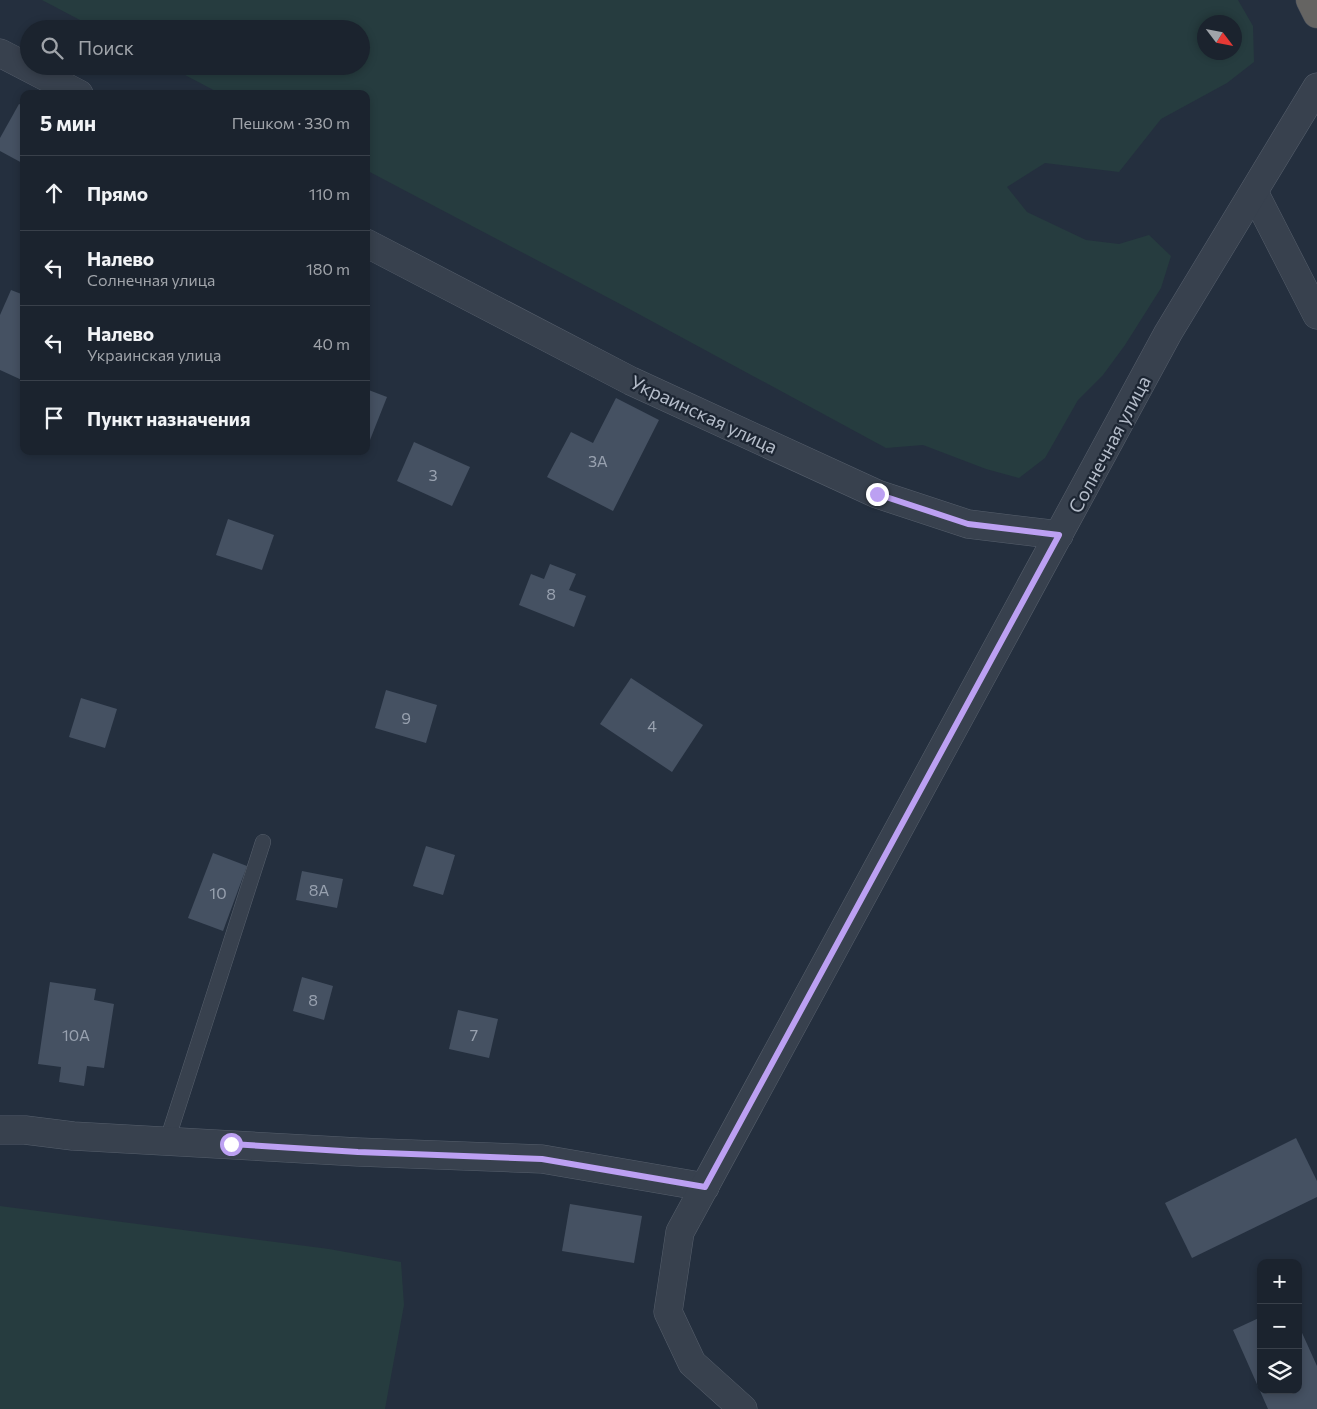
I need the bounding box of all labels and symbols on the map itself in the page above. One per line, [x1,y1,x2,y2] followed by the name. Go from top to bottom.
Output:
[1197,15,1242,60] north arrow
[627,370,781,458] street label: Украинская улица
[1063,371,1155,517] street label: Солнечная улица
[588,451,608,470] house number: 3А
[428,465,438,484] house number: 3
[866,483,889,506] route end
[546,584,556,603] house number: 8
[401,708,411,727] house number: 9
[647,716,657,735] house number: 4
[309,880,329,899] house number: 8А
[209,883,227,902] house number: 10
[308,990,318,1009] house number: 8
[62,1025,90,1044] house number: 10А
[470,1025,478,1044] house number: 7
[220,1133,243,1156] route start

